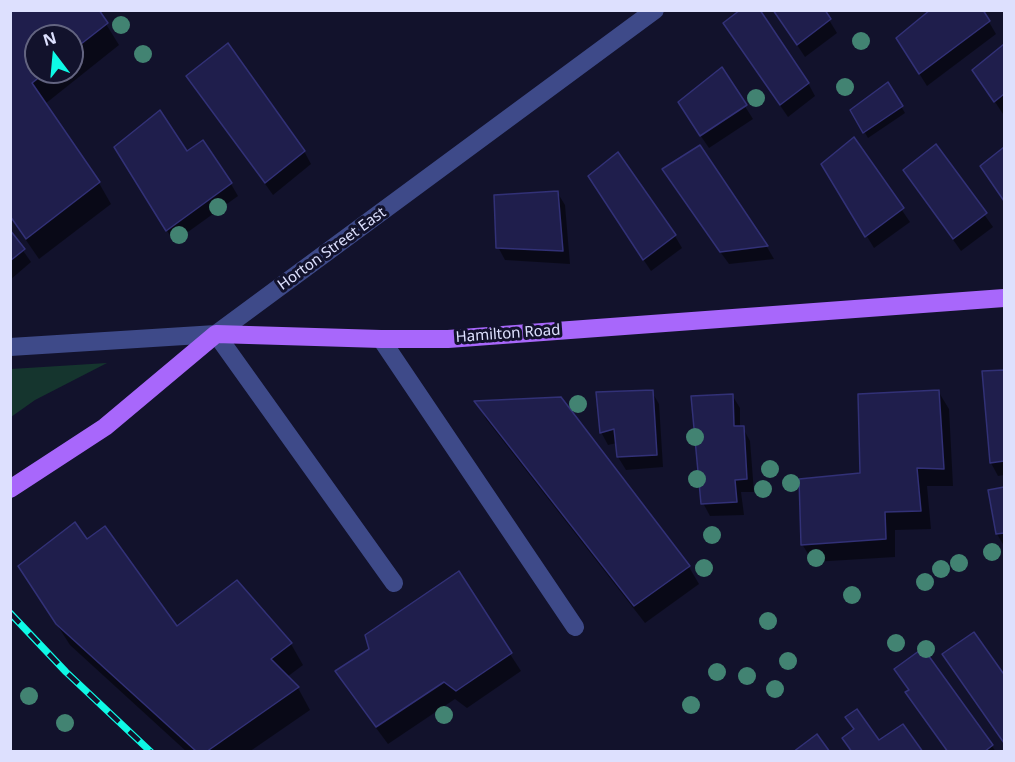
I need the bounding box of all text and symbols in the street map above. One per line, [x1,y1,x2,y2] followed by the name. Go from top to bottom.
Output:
[24,24,84,84] north arrow
[40,26,59,51] text: N
[274,204,390,294] street label: Horton Street East
[455,321,561,347] street label: Hamilton Road

